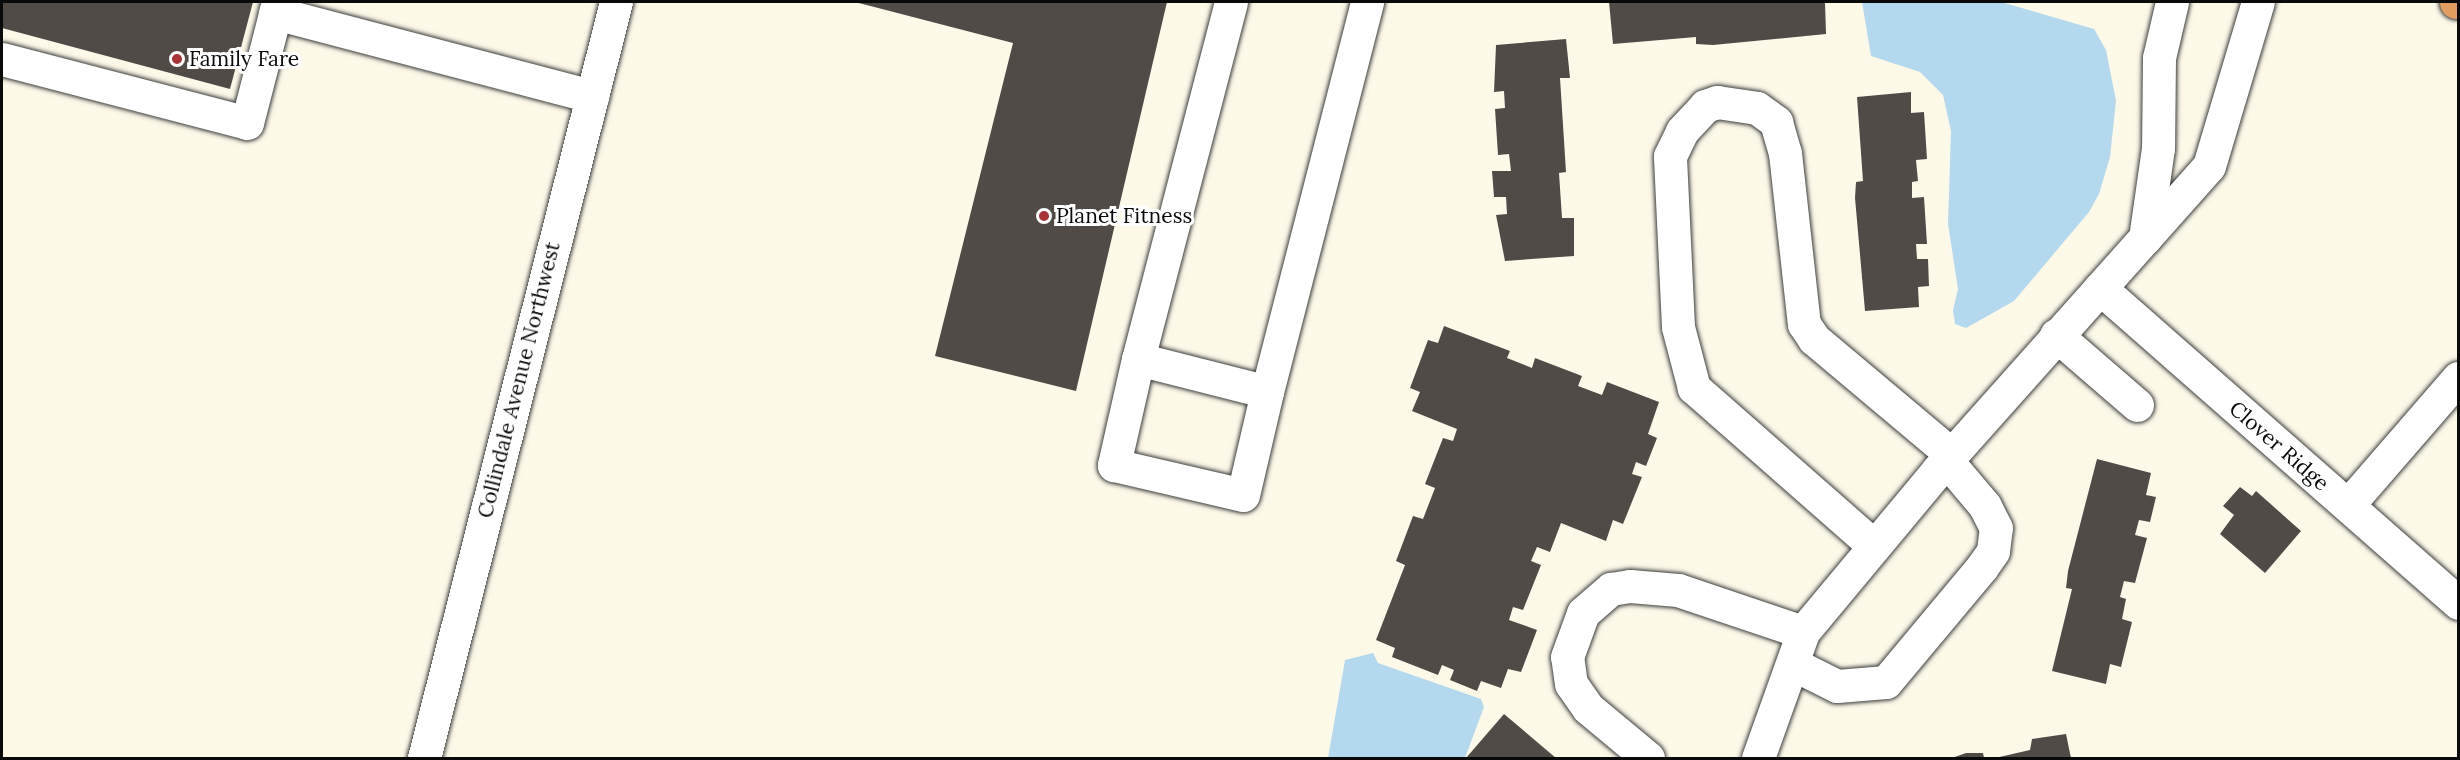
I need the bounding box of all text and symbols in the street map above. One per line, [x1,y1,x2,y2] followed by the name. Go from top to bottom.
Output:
[189,46,299,72] place label: Family Fare
[170,52,184,66] marker: Family Fare
[1056,203,1192,229] place label: Planet Fitness
[1037,209,1051,223] marker: Planet Fitness
[472,239,566,521] street label: Collindale Avenue Northwest
[2224,396,2334,496] street label: Clover Ridge

